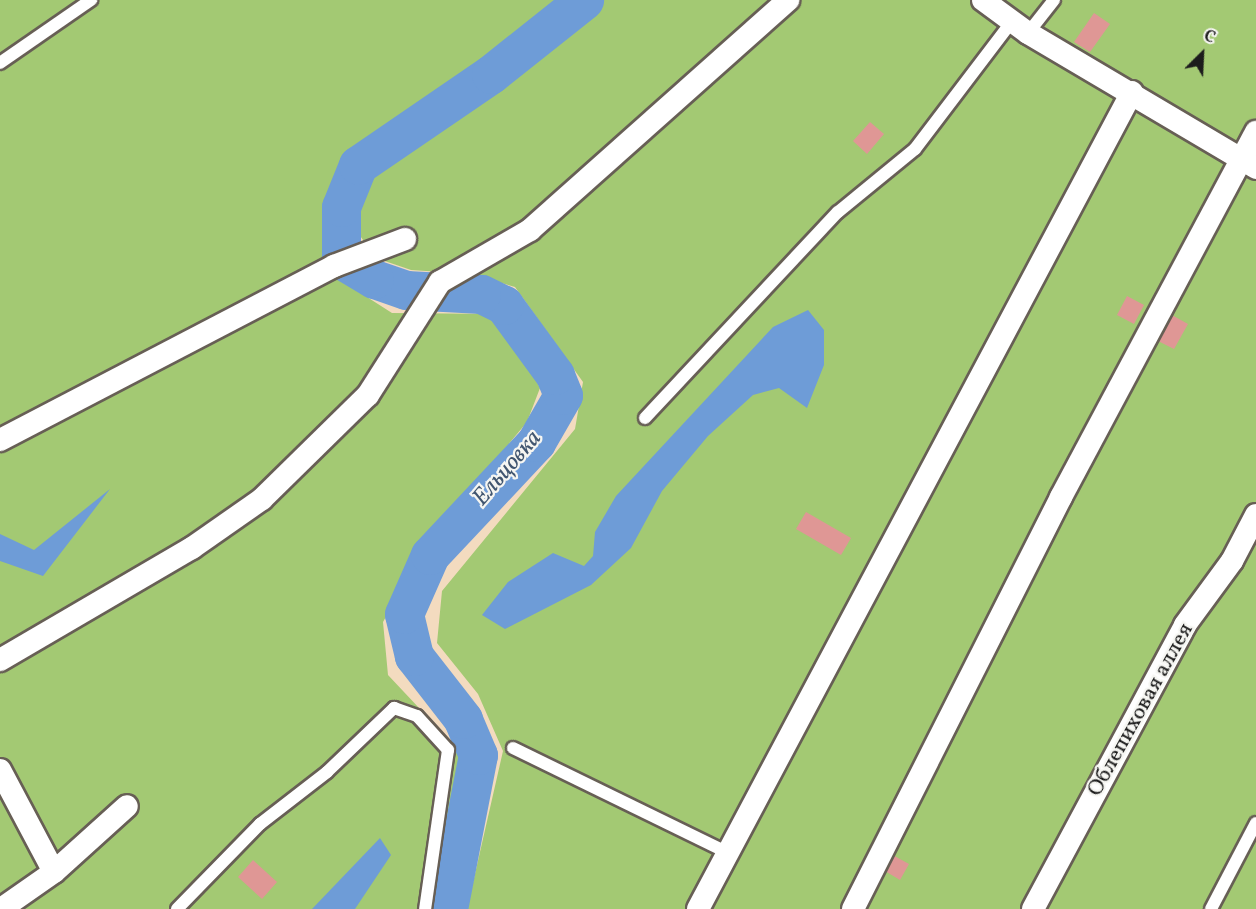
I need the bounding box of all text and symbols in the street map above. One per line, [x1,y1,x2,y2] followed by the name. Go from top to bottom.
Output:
[1172,24,1232,84] north arrow
[1200,25,1218,50] text: С
[467,425,549,513] water label: Ельцовка
[1082,619,1200,801] street label: Облепиховая аллея

